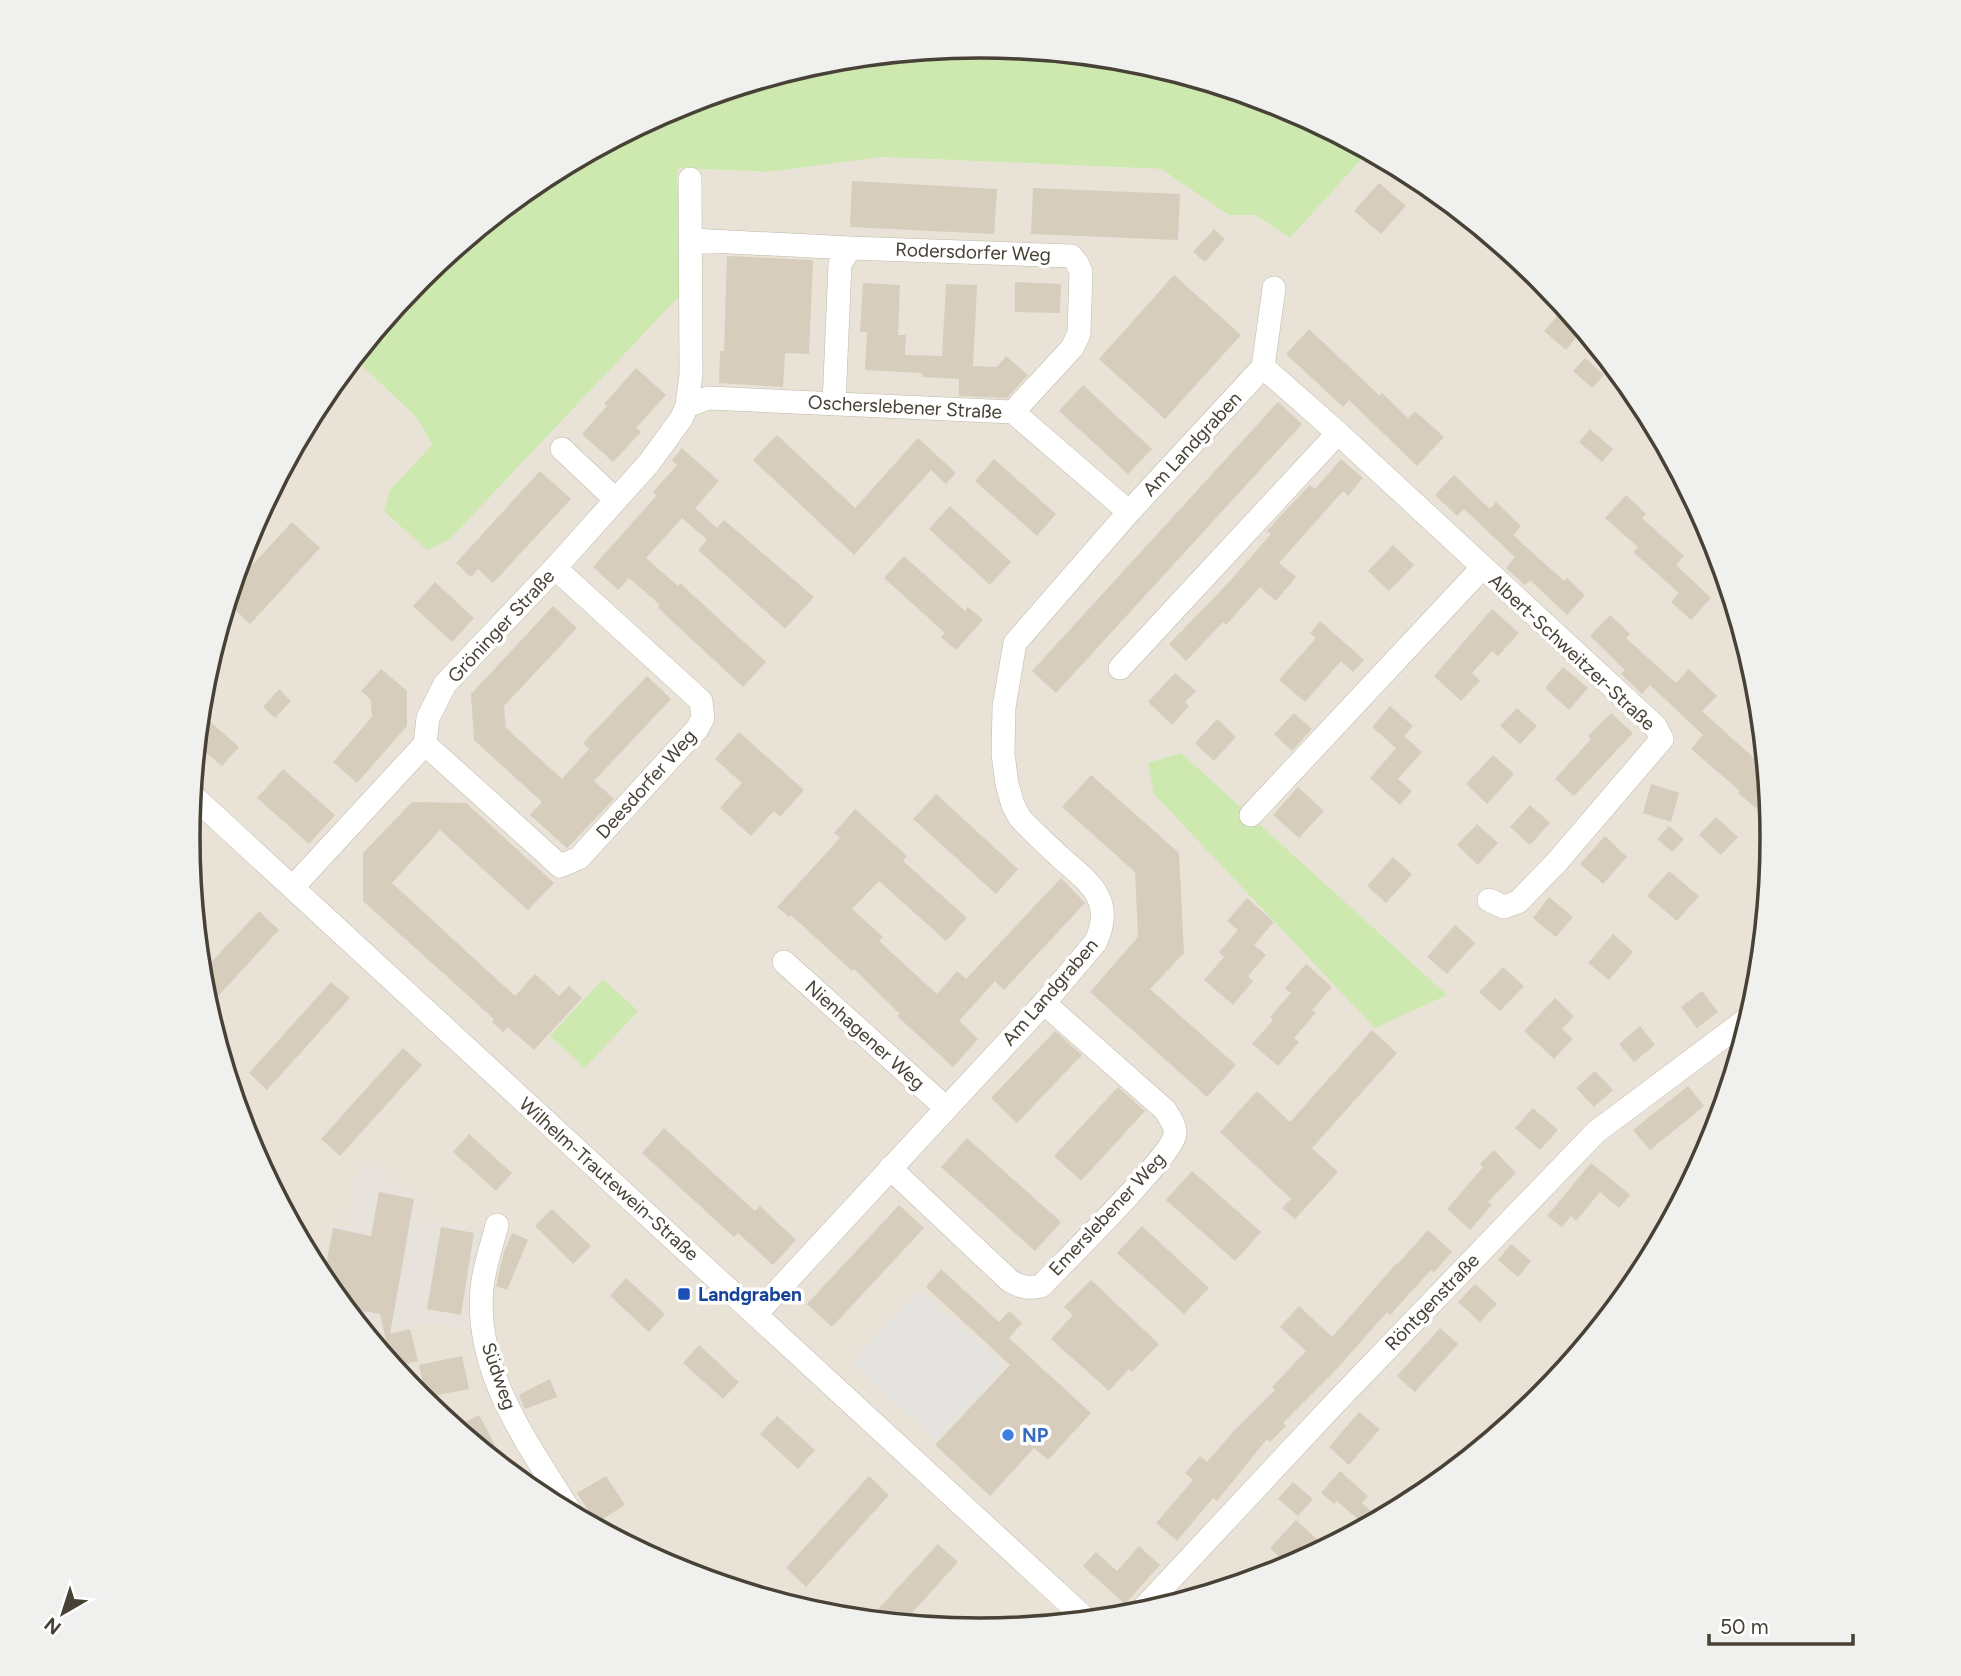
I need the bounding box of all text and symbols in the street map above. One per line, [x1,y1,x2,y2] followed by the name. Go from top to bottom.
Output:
[895,238,1051,266] street label: Rodersdorfer Weg
[1138,387,1246,501] street label: Am Landgraben
[807,390,1003,424] street label: Oscherslebener Straße
[443,565,559,687] street label: Gröninger Straße
[1484,569,1660,735] street label: Albert-Schweitzer-Straße
[591,725,701,843] street label: Deesdorfer Weg
[997,934,1103,1050] street label: Am Landgraben
[800,975,930,1095] street label: Nienhagener Weg
[514,1092,704,1266] street label: Wilhelm-Trautewein-Straße
[1044,1148,1170,1280] street label: Emerslebener Weg
[1380,1249,1484,1355] street label: Röntgenstraße
[698,1283,802,1306] place label: Landgraben
[676,1286,692,1302] marker: Landgraben
[477,1339,521,1413] street label: Südweg
[1022,1424,1049,1447] place label: NP
[1000,1427,1016,1443] marker: NP
[28,1578,98,1648] north arrow
[1709,1602,1853,1646] scale bar
[40,1612,66,1639] text: N
[1720,1614,1769,1639] text: 50 m

